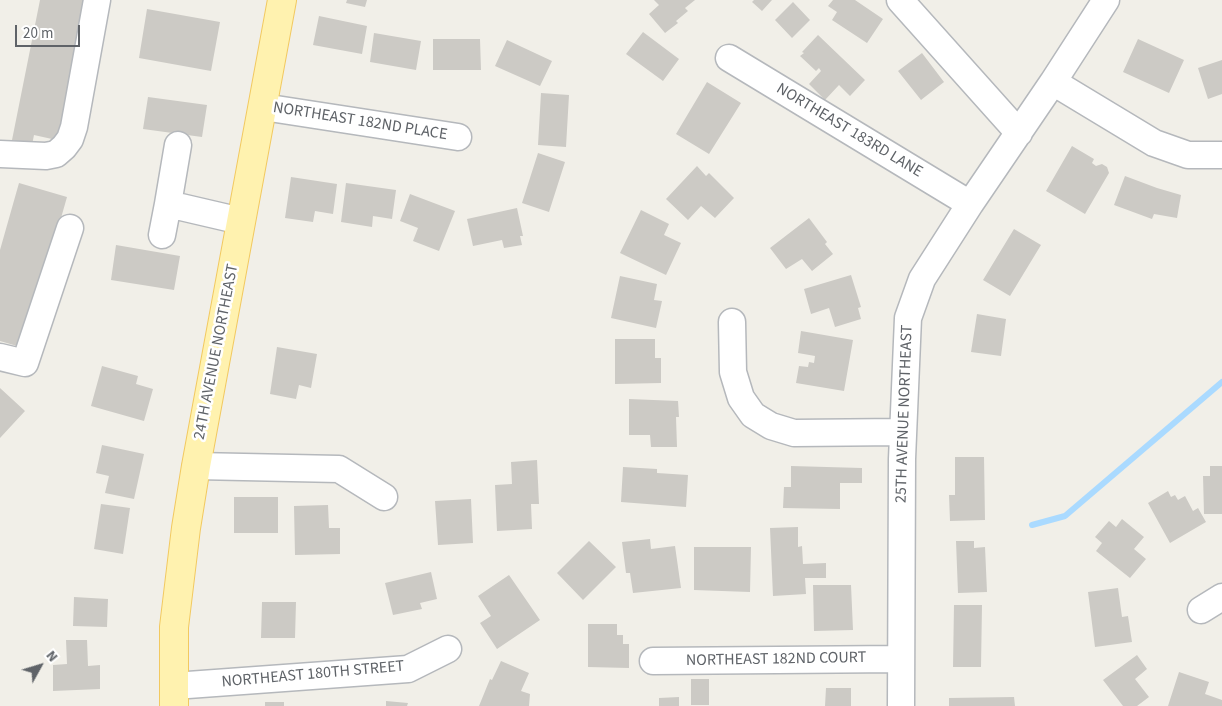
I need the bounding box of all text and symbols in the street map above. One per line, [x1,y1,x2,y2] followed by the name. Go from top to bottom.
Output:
[18,15,82,47] scale bar
[23,23,53,44] text: 20 m
[772,80,926,182] street label: NORTHEAST 183RD LANE
[271,99,449,145] street label: NORTHEAST 182ND PLACE
[191,263,243,441] street label: 24TH AVENUE NORTHEAST
[892,325,918,503] street label: 25TH AVENUE NORTHEAST
[15,641,65,691] north arrow
[41,647,62,666] text: N
[686,649,866,671] street label: NORTHEAST 182ND COURT
[221,657,405,693] street label: NORTHEAST 180TH STREET

